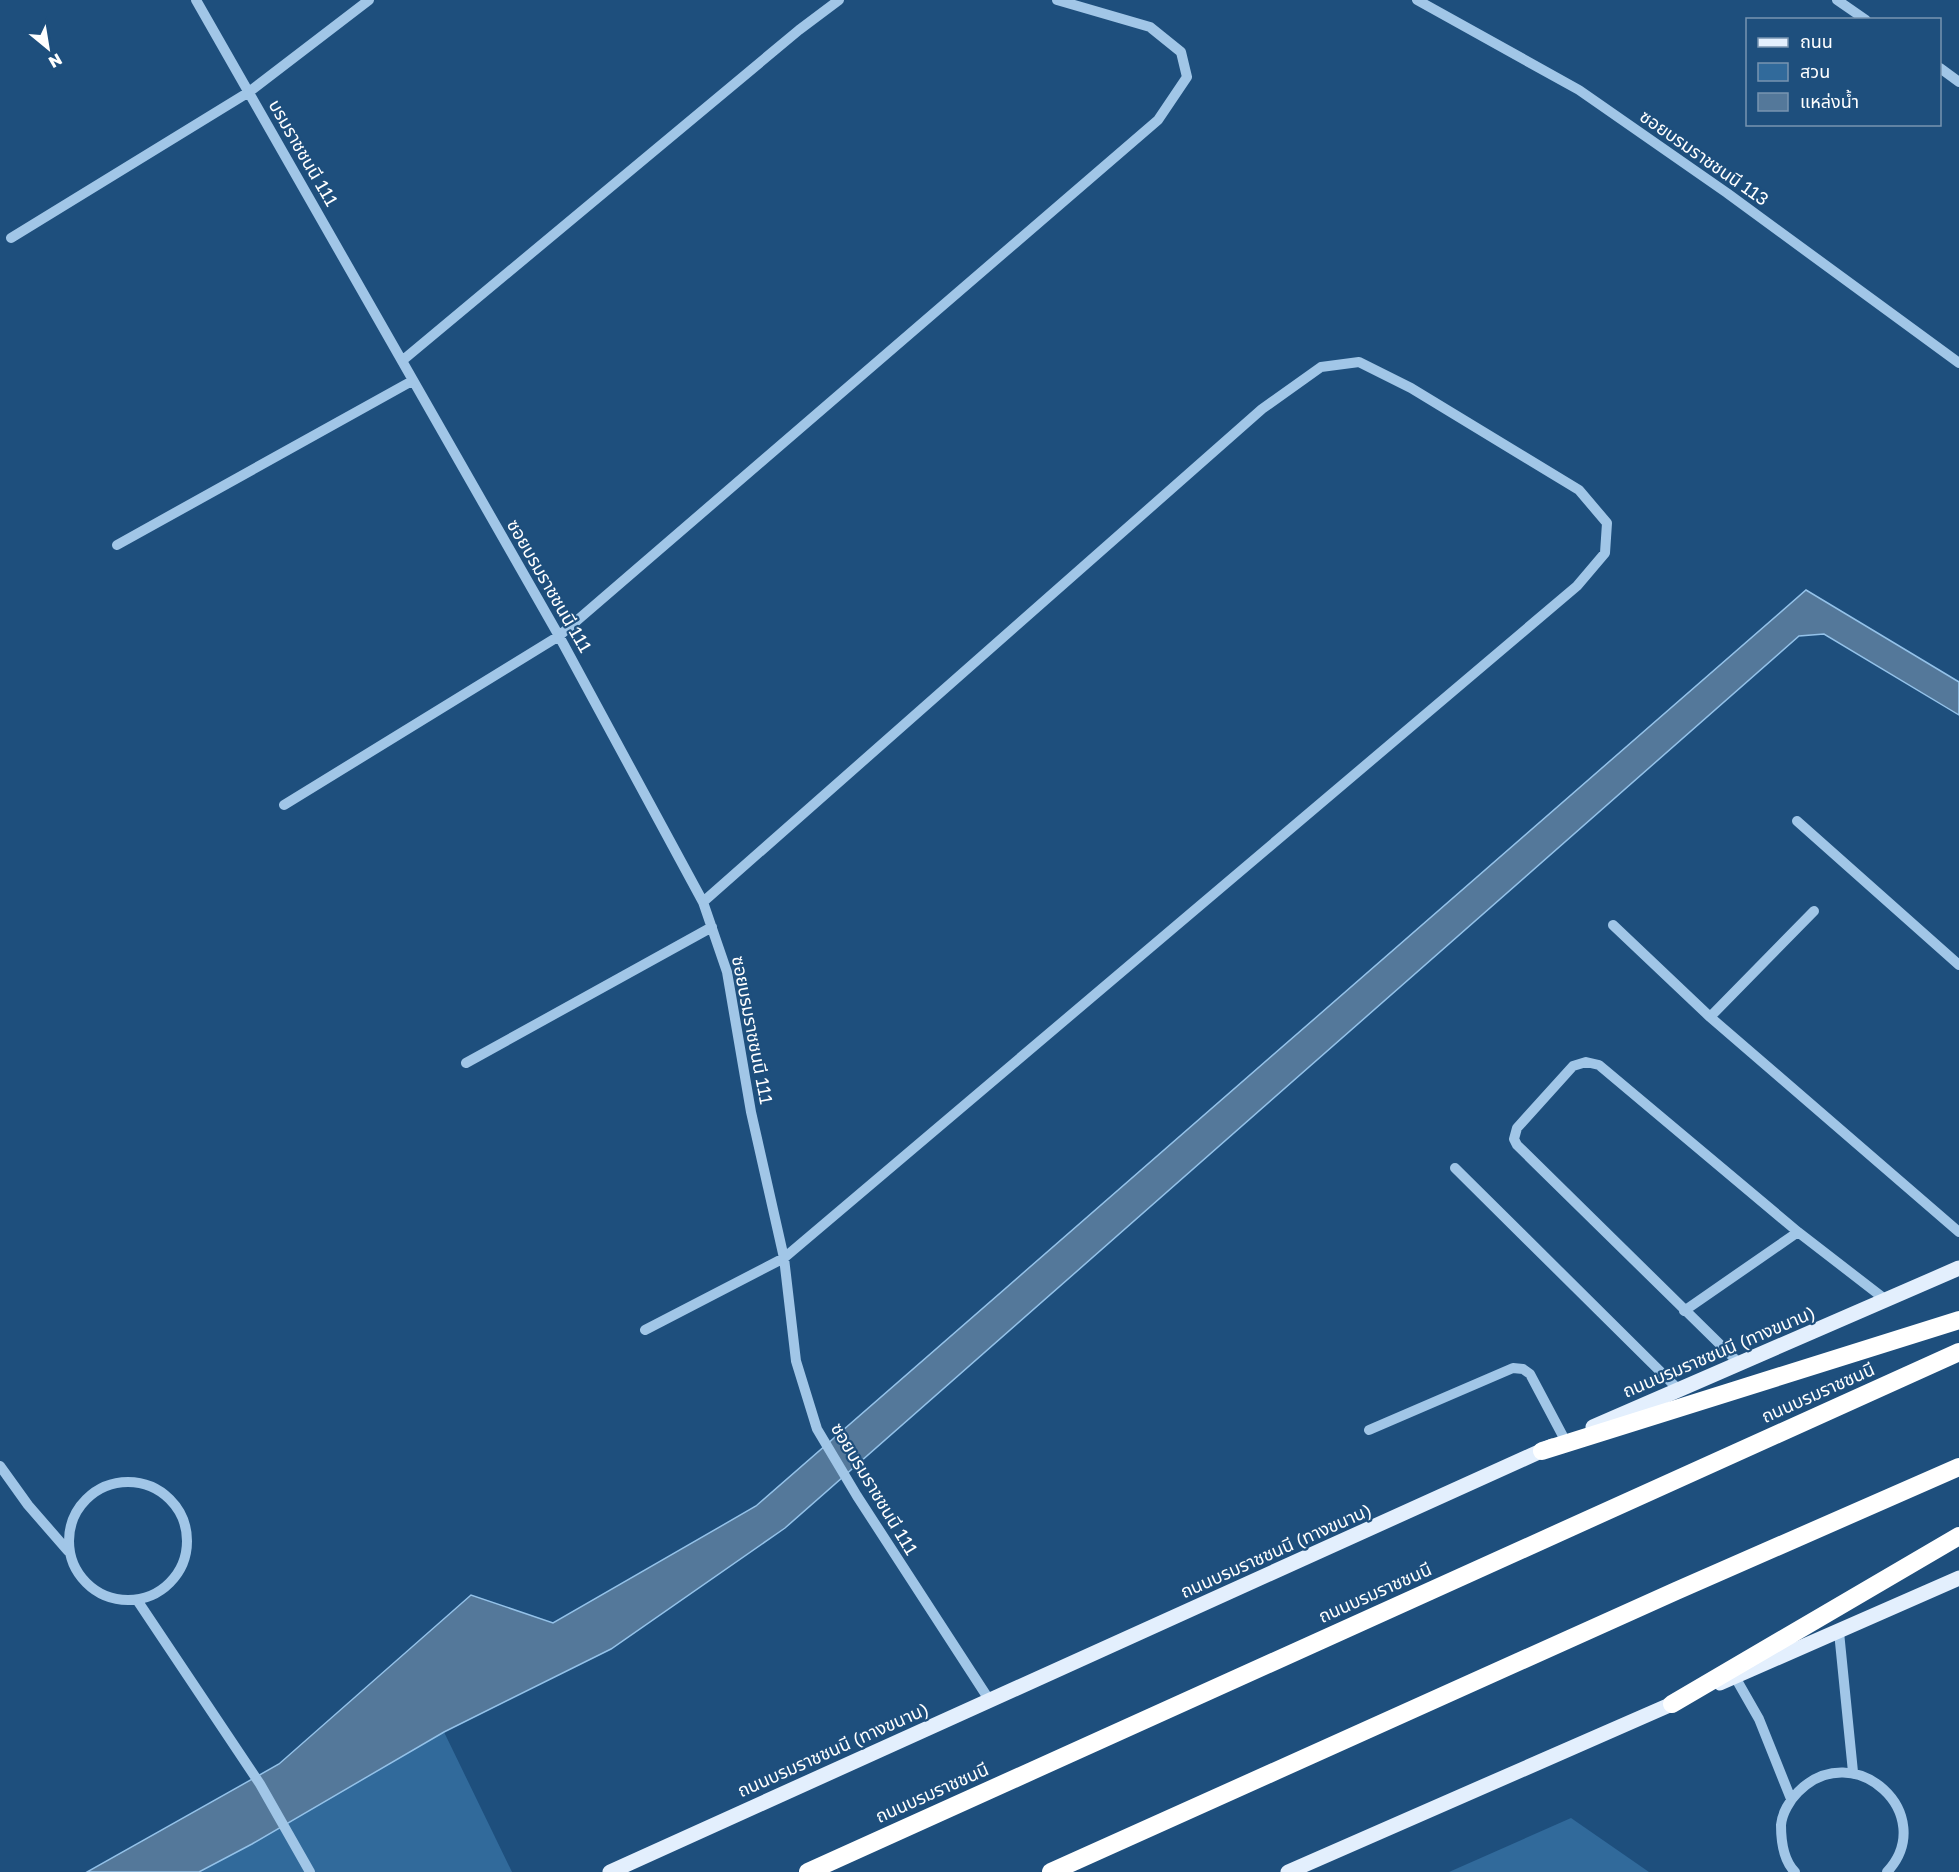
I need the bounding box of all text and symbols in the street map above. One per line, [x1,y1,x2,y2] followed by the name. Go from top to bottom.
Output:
[18,18,78,78] north arrow
[1746,18,1941,126] legend
[1800,30,1833,52] text: ถนน
[45,49,66,73] text: N
[1800,60,1830,82] text: สวน
[1800,89,1859,112] text: แหล่งน้ำ
[264,95,343,210] street label: บรมราชชนนี 111
[1636,105,1773,210] street label: ซอยบรมราชชนนี 113
[503,515,597,656] street label: ซอยบรมราชชนนี 111
[728,954,778,1106] street label: ซอยบรมราชชนนี 111
[1620,1302,1818,1402] street label: ถนนบรมราชชนนี (ทางขนาน)
[1758,1358,1878,1428] street label: ถนนบรมราชชนนี
[827,1418,923,1559] street label: ซอยบรมราชชนนี 111
[1177,1499,1375,1603] street label: ถนนบรมราชชนนี (ทางขนาน)
[1315,1558,1435,1628] street label: ถนนบรมราชชนนี
[734,1698,932,1802] street label: ถนนบรมราชชนนี (ทางขนาน)
[872,1758,992,1828] street label: ถนนบรมราชชนนี

